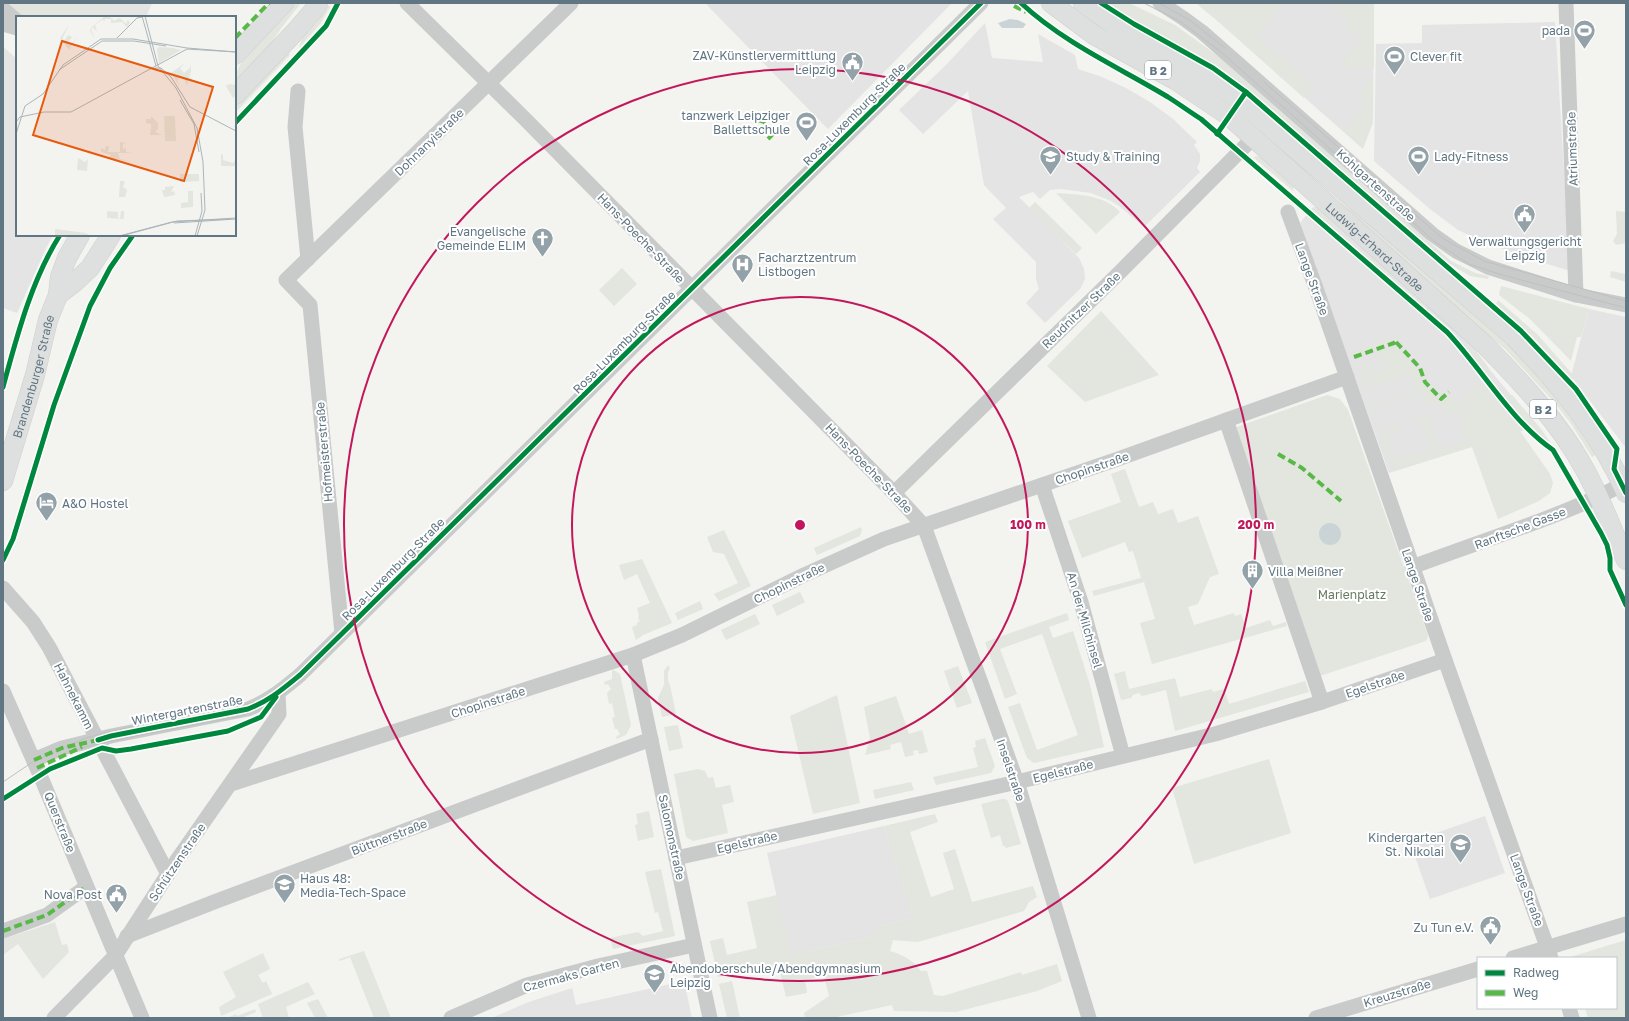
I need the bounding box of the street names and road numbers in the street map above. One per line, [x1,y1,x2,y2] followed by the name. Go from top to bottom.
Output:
[799,59,909,169] street label: Rosa-Luxemburg-Straße
[1145,61,1171,79] road number: B 2
[391,105,467,179] street label: Dohnanyistraße
[1563,111,1581,187] street label: Atriumstraße
[1333,146,1419,224] street label: Kohlgartenstraße
[594,190,688,286] street label: Hans-Poeche-Straße
[1323,199,1427,294] street label: Ludwig-Erhard-Straße
[1292,241,1332,317] street label: Lange Straße
[1039,269,1123,351] street label: Reudnitzer Straße
[569,287,679,397] street label: Rosa-Luxemburg-Straße
[9,312,57,440] street label: Brandenburger Straße
[1530,400,1556,418] road number: B 2
[312,401,336,503] street label: Hofmeisterstraße
[822,420,916,516] street label: Hans-Poeche-Straße
[1053,448,1131,488] street label: Chopinstraße
[1472,504,1568,552] street label: Ranftsche Gasse
[338,514,448,624] street label: Rosa-Luxemburg-Straße
[1399,547,1437,623] street label: Lange Straße
[751,559,827,607] street label: Chopinstraße
[1064,570,1106,670] street label: An der Milchinsel
[51,660,97,732] street label: Hahnekamm
[1343,667,1407,701] street label: Egelstraße
[449,683,527,721] street label: Chopinstraße
[130,692,244,728] street label: Wintergartenstraße
[993,737,1029,803] street label: Inselstraße
[1031,756,1095,786] street label: Egelstraße
[41,789,79,855] street label: Querstraße
[656,793,688,881] street label: Salomonstraße
[349,816,429,858] street label: Büttnerstraße
[145,820,209,904] street label: Schützenstraße
[715,828,779,856] street label: Egelstraße
[1507,852,1547,928] street label: Lange Straße
[521,955,621,995] street label: Czermaks Garten
[1362,976,1433,1010] street label: Kreuzstraße

